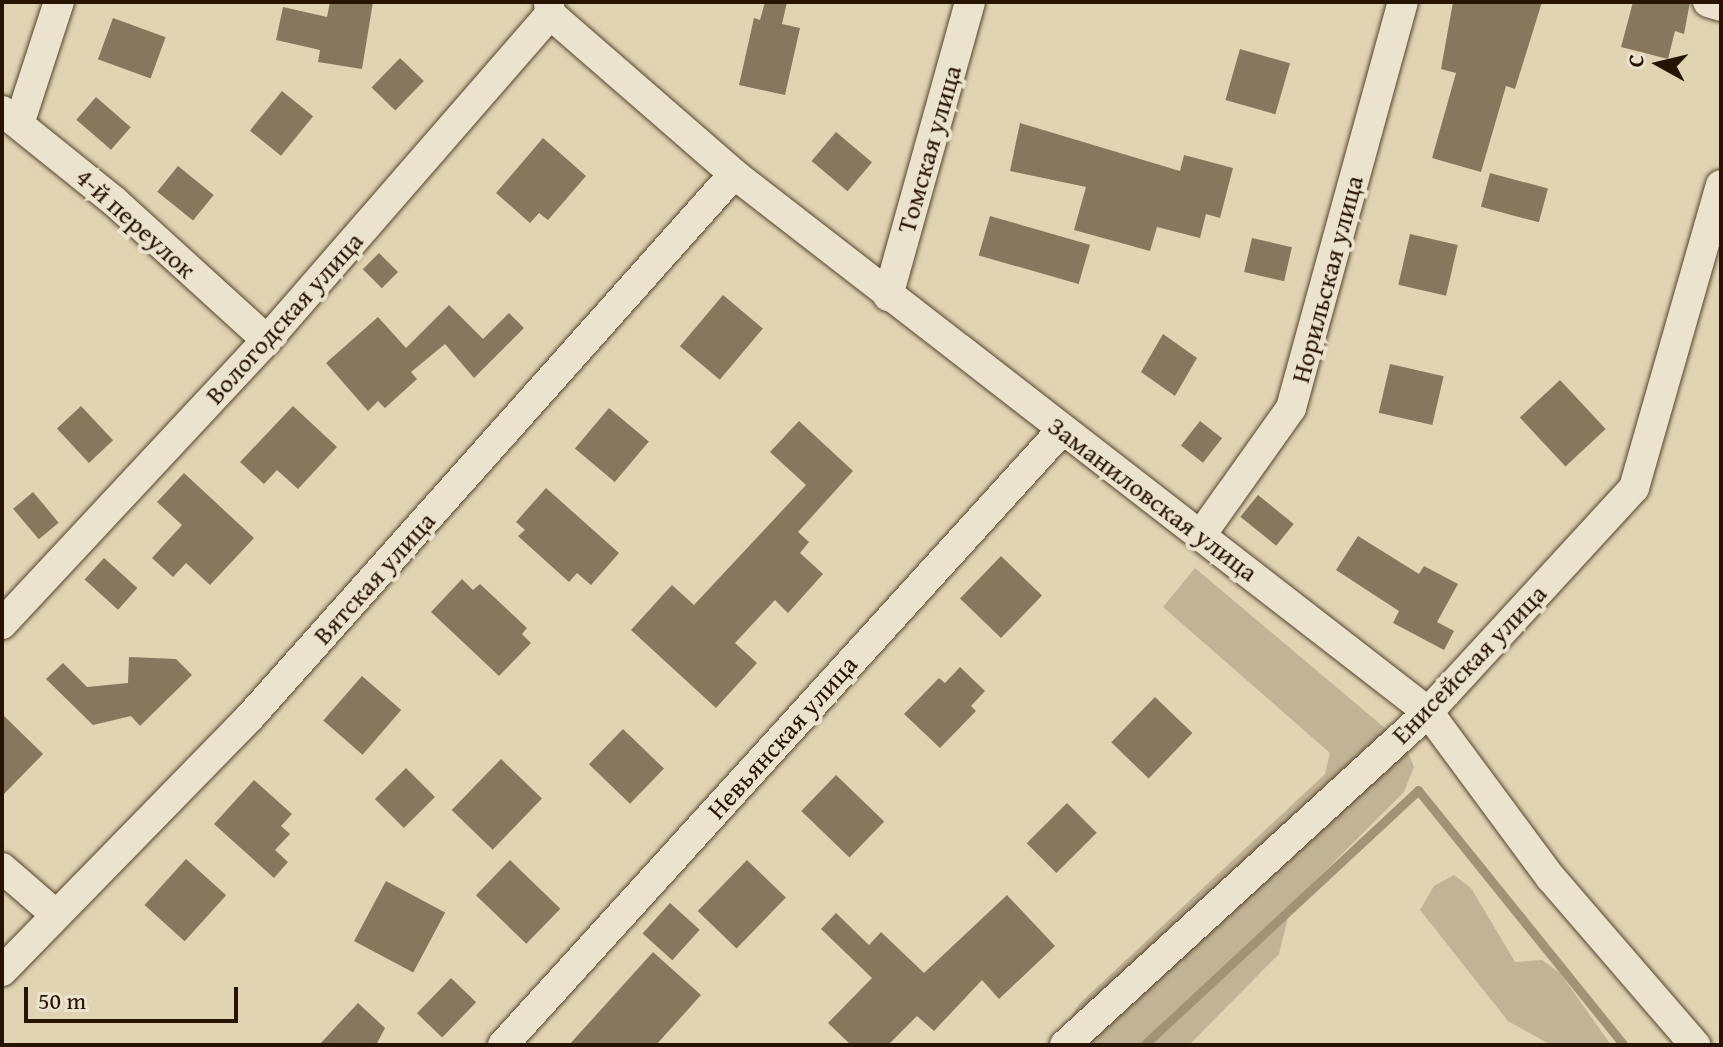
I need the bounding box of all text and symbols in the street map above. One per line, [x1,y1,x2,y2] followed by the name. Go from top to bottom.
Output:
[1619,24,1699,104] north arrow
[1619,52,1652,69] text: С
[890,62,968,236] street label: Томская улица
[70,161,202,285] street label: 4-й переулок
[1284,172,1370,386] street label: Норильская улица
[199,226,369,410] street label: Вологодская улица
[1042,410,1264,588] street label: Заманиловская улица
[307,505,441,651] street label: Вятская улица
[1385,578,1553,750] street label: Енисейская улица
[700,649,864,825] street label: Невьянская улица
[28,971,242,1021] scale bar
[38,983,86,1018] text: 50 m

